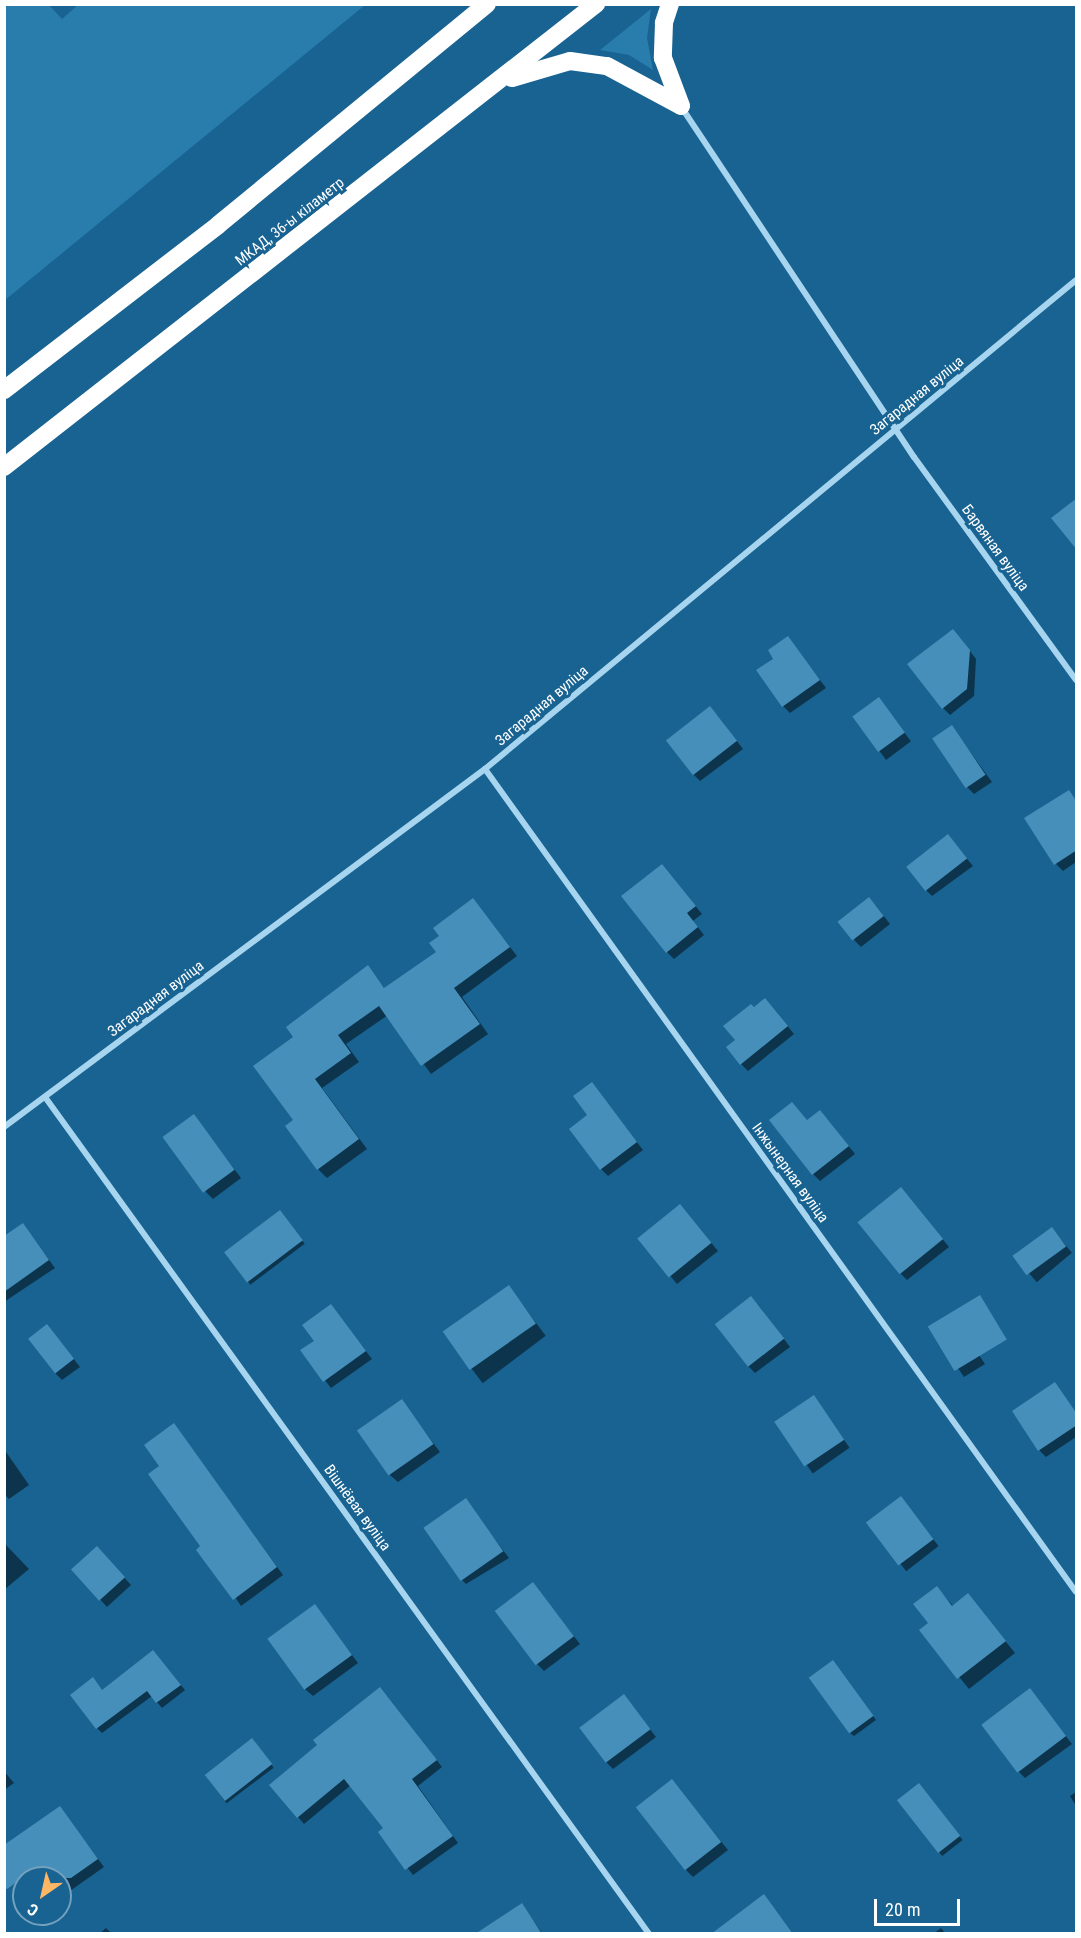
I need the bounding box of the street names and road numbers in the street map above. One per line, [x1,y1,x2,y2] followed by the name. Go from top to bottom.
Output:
[232,174,348,270] street label: МКАД, 36-ы кіламетр
[866,353,968,439] street label: Загарадная вуліца
[958,501,1032,595] street label: Барвяная вуліца
[492,662,592,750] street label: Загарадная вуліца
[105,957,207,1041] street label: Загарадная вуліца
[748,1120,832,1226] street label: Інжынерная вуліца
[320,1462,394,1554] street label: Вішнёвая вуліца

